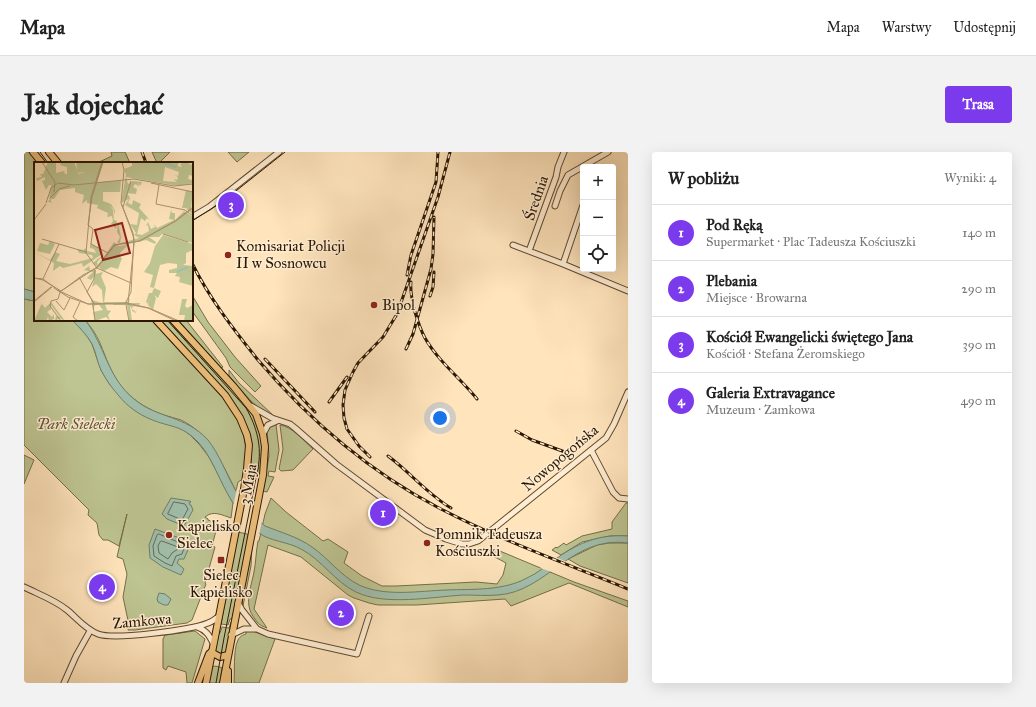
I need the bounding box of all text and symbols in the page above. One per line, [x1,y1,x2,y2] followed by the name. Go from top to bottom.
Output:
[20,16,65,39] text: Mapa
[827,19,860,36] text: Mapa
[882,19,931,36] text: Warstwy
[953,19,1016,36] text: Udostępnij
[945,86,1012,123] button: Trasa
[24,87,163,122] text: Jak dojechać
[34,162,193,321] inset map
[580,164,616,272] map controls
[580,164,616,200] button: +
[668,168,739,189] text: W pobliżu
[944,170,996,186] text: Wyniki: 4
[519,172,552,223] street label: Średnia
[218,190,244,220] pin: 3
[580,200,616,236] button: −
[706,216,763,234] text: Pod Ręką
[678,225,684,241] text: 1
[962,225,996,241] text: 140 m
[706,234,916,250] text: Supermarket · Plac Tadeusza Kościuszki
[580,236,616,272] button: locate
[236,237,345,272] place label: Komisariat Policji II w Sosnowcu
[223,250,233,260] marker: Komisariat Policji II w Sosnowcu
[706,272,757,290] text: Plebania
[678,281,684,297] text: 2
[961,281,996,297] text: 290 m
[706,290,807,306] text: Miejsce · Browarna
[382,296,416,314] place label: Bipol
[369,300,379,310] marker: Bipol
[706,328,913,346] text: Kościół Ewangelicki świętego Jana
[678,337,684,353] text: 3
[963,337,996,353] text: 390 m
[706,346,865,362] text: Kościół · Stefana Żeromskiego
[706,384,835,402] text: Galeria Extravagance
[677,393,685,409] text: 4
[960,393,996,409] text: 490 m
[706,402,815,418] text: Muzeum · Zamkowa
[430,408,450,428] your location
[37,415,116,433] park label: Park Sielecki
[518,420,602,495] street label: Nowopogońska
[236,462,261,506] street label: 3 Maja
[370,498,396,528] pin: 1
[177,517,240,552] place label: Kąpielisko Sielec
[435,525,543,560] place label: Pomnik Tadeusza Kościuszki
[164,530,174,540] marker: Kąpielisko Sielec
[422,538,432,548] marker: Pomnik Tadeusza Kościuszki
[216,555,226,565] marker: Sielec Kąpielisko
[190,566,253,601] place label: Sielec Kąpielisko
[89,572,115,602] pin: 4
[328,598,354,628] pin: 2
[112,609,173,633] street label: Zamkowa

